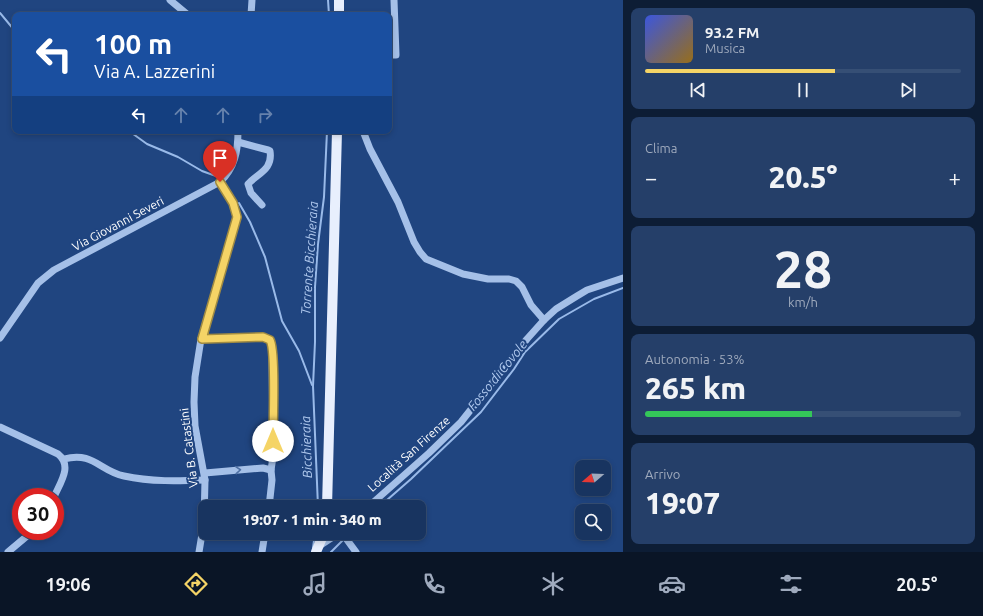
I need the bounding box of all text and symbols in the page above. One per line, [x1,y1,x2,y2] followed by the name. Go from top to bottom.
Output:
[705,24,759,41] text: 93.2 FM
[28,28,80,80] icon: left
[94,28,172,59] text: 100 m
[705,41,745,55] text: Musica
[94,61,215,81] text: Via A. Lazzerini
[687,79,709,101] icon: previous
[792,79,814,101] icon: pause
[897,79,919,101] icon: next
[128,104,150,126] icon: left
[170,104,192,126] icon: ahead
[212,104,234,126] icon: ahead
[254,104,276,126] icon: right
[203,141,237,182] pin
[645,141,677,155] text: Clima
[209,147,231,169] icon: arrive
[768,160,838,194] text: 20.5°
[645,165,657,190] text: −
[949,165,961,190] text: +
[70,194,166,253] street label: Via Giovanni Severi
[298,201,320,315] water label: Torrente Bicchieraia
[774,240,832,298] text: 28
[788,295,818,309] text: km/h
[464,337,530,413] water label: Fosso di Covole
[645,352,744,366] text: Autonomia · 53%
[645,371,746,405] text: 265 km
[177,407,200,489] street label: Via B. Catastini
[365,413,452,494] street label: Località San Firenze
[298,416,314,478] water label: Bicchieraia
[252,420,294,462] position arrow
[575,460,611,496] north arrow
[575,460,611,540] map controls
[235,466,241,475] one-way arrow
[645,467,680,481] text: Arrivo
[645,486,720,520] text: 19:07
[12,488,64,540] speed limit sign: 30
[575,504,611,540] button: search
[242,511,382,528] text: 19:07 · 1 min · 340 m
[182,570,210,598] icon: directions
[301,570,329,598] icon: music
[420,570,448,598] icon: phone
[539,570,567,598] icon: climate
[658,570,686,598] icon: car
[777,570,805,598] icon: filters
[46,574,91,594] text: 19:06
[896,574,937,594] text: 20.5°

